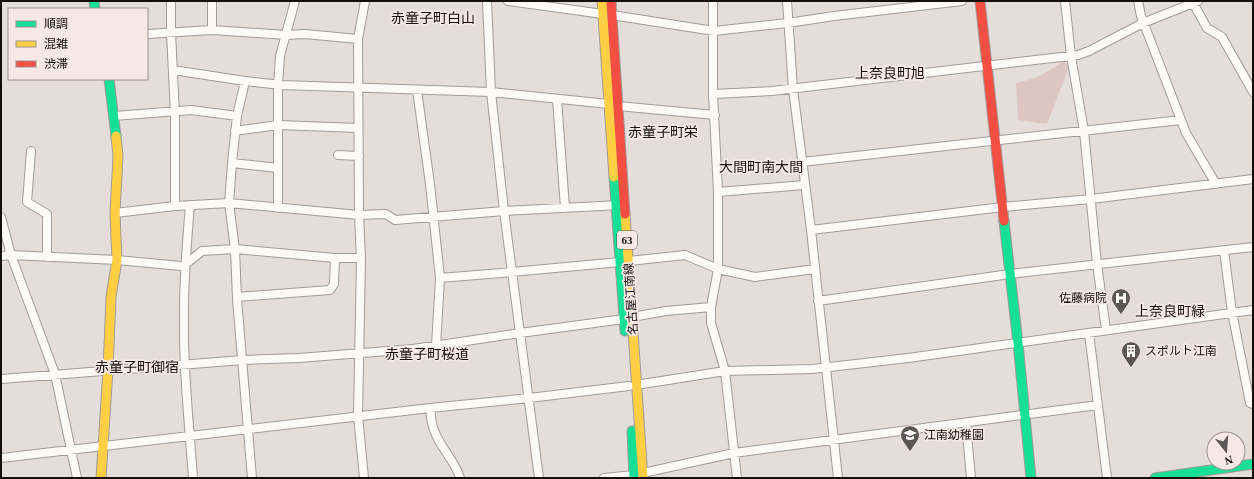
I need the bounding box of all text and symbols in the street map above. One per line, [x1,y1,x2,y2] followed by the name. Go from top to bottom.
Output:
[8,8,148,80] legend
[391,11,475,26] district label: 赤童子町白山
[44,17,68,31] text: 順調
[44,37,68,51] text: 混雑
[44,57,68,71] text: 渋滞
[855,66,925,81] district label: 上奈良町旭
[628,125,698,140] district label: 赤童子町栄
[719,160,803,175] district label: 大間町南大間
[617,231,637,249] road number: 63
[622,263,640,335] street label: 名古屋江南線
[1110,287,1132,315] hospital icon: 佐藤病院
[1059,291,1107,305] place label: 佐藤病院
[1135,304,1205,319] district label: 上奈良町緑
[1120,340,1142,368] building icon: スポルト江南
[1145,344,1217,358] place label: スポルト江南
[385,347,469,362] district label: 赤童子町桜道
[95,360,179,375] district label: 赤童子町御宿
[899,424,921,452] school or university icon: 江南幼稚園
[924,428,984,442] place label: 江南幼稚園
[1206,431,1246,471] north arrow
[1223,454,1234,467] text: N

